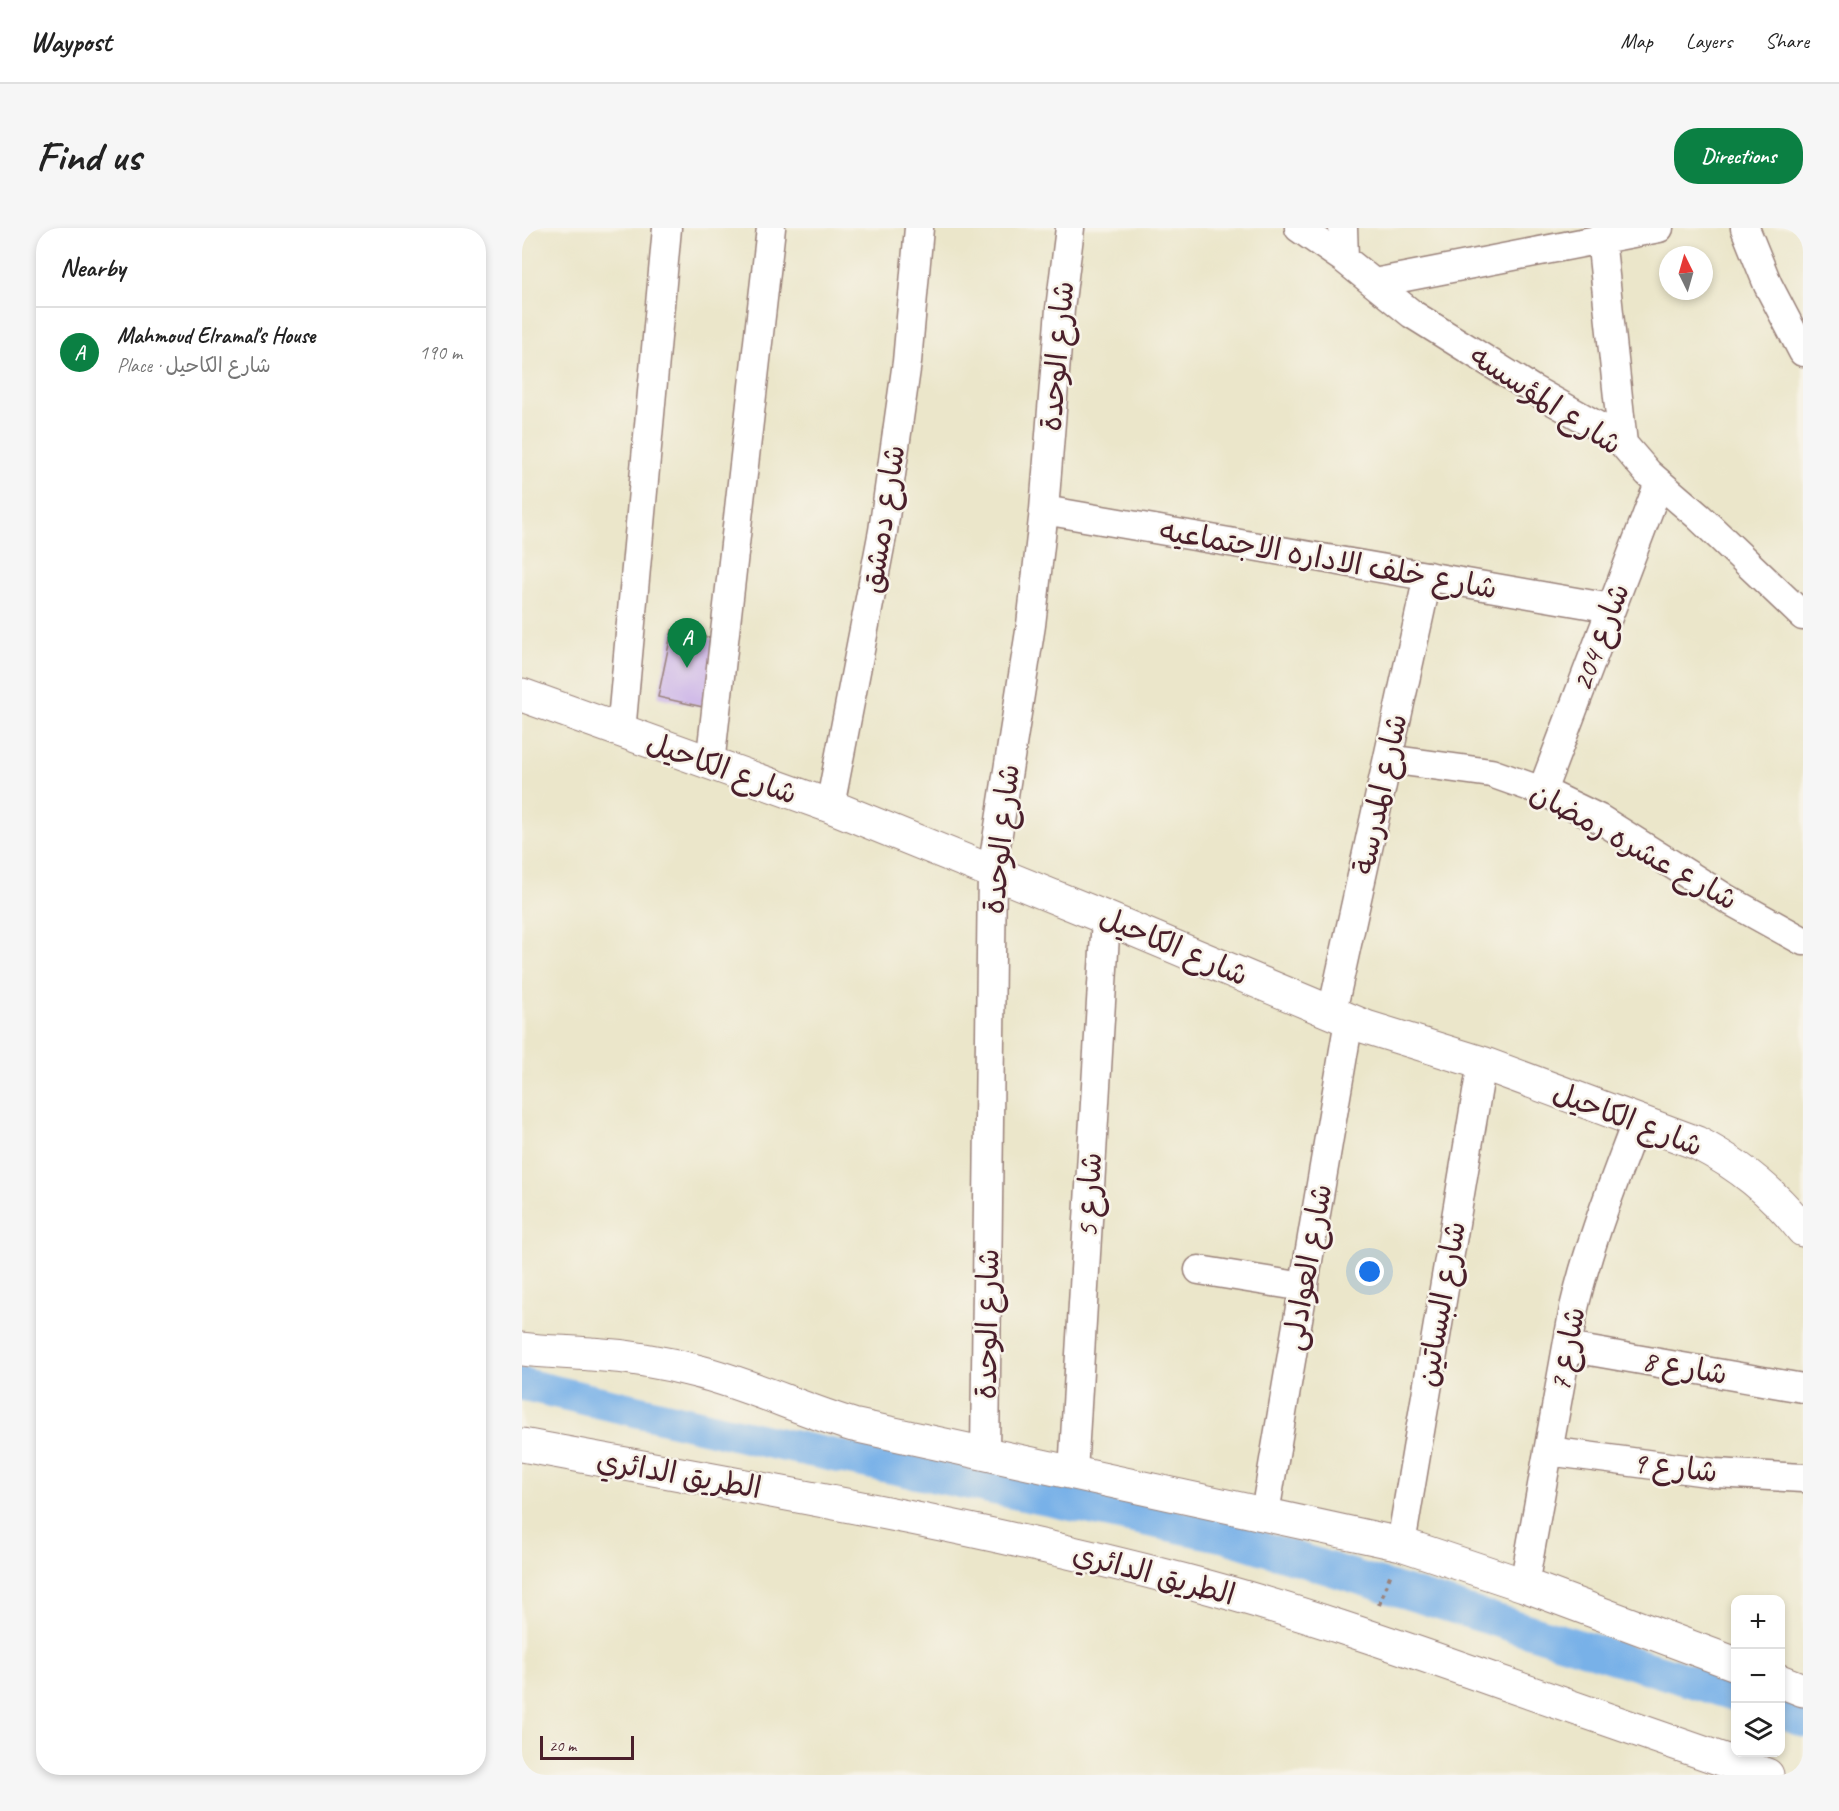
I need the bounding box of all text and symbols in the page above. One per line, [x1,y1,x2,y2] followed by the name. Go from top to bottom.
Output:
[30,24,111,59] text: Waypost
[1620,28,1653,54] text: Map
[1686,28,1732,54] text: Layers
[1765,28,1809,54] text: Share
[1674,128,1803,184] button: Directions
[36,130,141,183] text: Find us
[1659,246,1713,300] north arrow
[60,251,125,284] text: Nearby
[1032,279,1084,433] street label: شارع الوحدة
[117,322,315,350] text: Mahmoud Elramal's House
[1462,337,1629,465] street label: شارع المؤسسه
[74,340,85,365] text: A
[419,340,462,365] text: 190 m
[117,353,271,378] text: Place · شارع الكاحيل
[853,442,915,596] street label: شارع دمشق
[1156,511,1500,609] street label: شارع خلف الاداره الاجتماعيه
[1562,578,1640,697] street label: شارع 204
[668,618,706,668] pin: A
[1344,710,1418,878] street label: شارع المدرسة
[641,723,803,815] street label: شارع الكاحيل
[974,762,1030,916] street label: شارع الوحدة
[1523,773,1744,920] street label: شارع عشره رمضان
[1093,898,1254,996] street label: شارع الكاحيل
[1547,1073,1708,1167] street label: شارع الكاحيل
[1068,1151,1112,1239] street label: شارع 5
[1274,1181,1342,1354] street label: شارع العوادلى
[1408,1218,1476,1390] street label: شارع البساتين
[967,1248,1009,1400] street label: شارع الوحدة
[1355,1257,1384,1286] your location
[1540,1303,1596,1395] street label: شارع 7
[1639,1341,1730,1395] street label: شارع 8
[593,1441,764,1509] street label: الطريق الدائري
[1630,1443,1720,1493] street label: شارع 9
[1068,1534,1239,1616] street label: الطريق الدائري
[1731,1595,1785,1757] map controls
[1731,1595,1785,1649] button: +
[1731,1649,1785,1703] button: −
[1731,1703,1785,1757] button: layers
[540,1733,634,1760] scale bar
[549,1736,576,1756] text: 20 m

